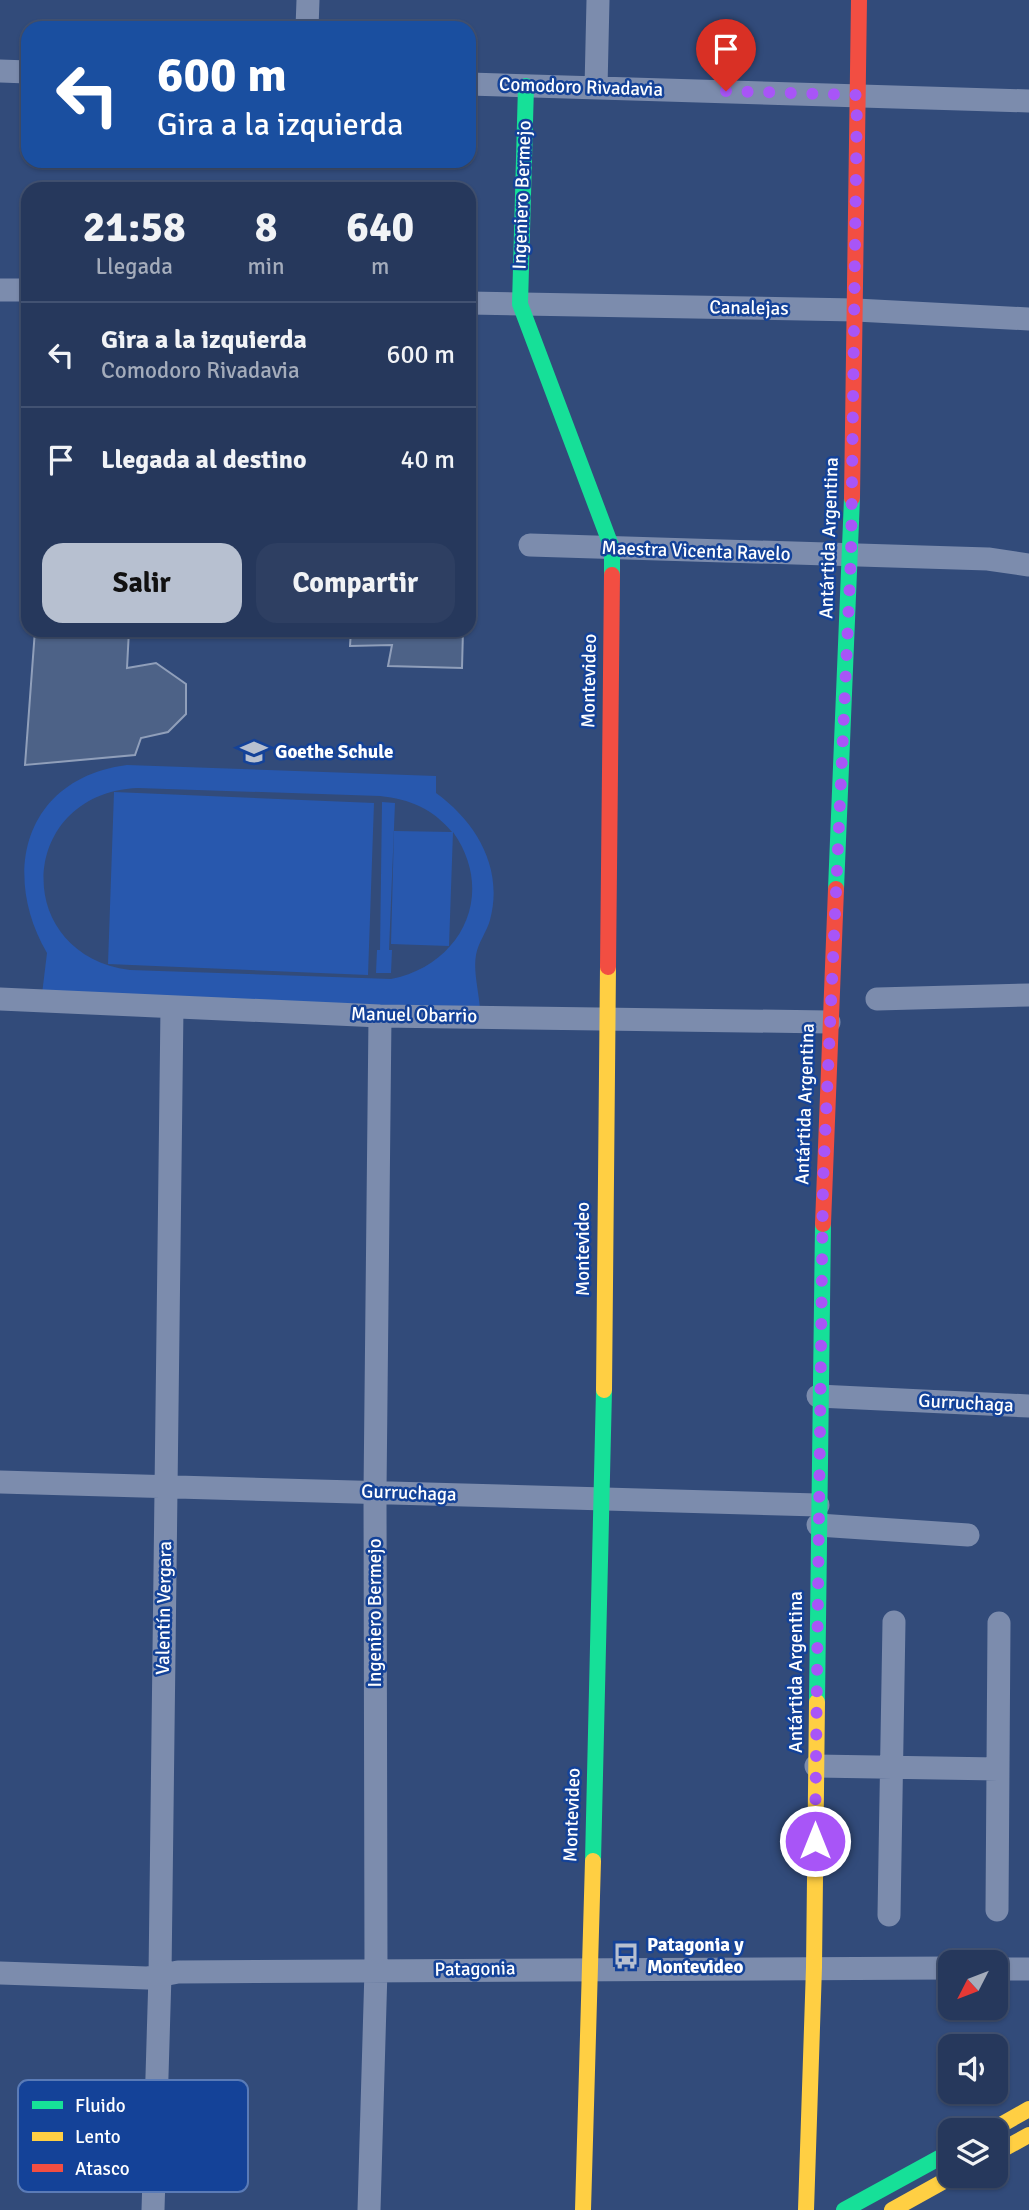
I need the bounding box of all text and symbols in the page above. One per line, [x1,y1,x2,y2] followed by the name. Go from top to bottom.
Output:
[696,19,756,91] pin
[707,30,745,68] icon: arrive
[157,45,287,105] text: 600 m
[42,49,133,140] icon: left
[499,72,663,102] street label: Comodoro Rivadavia
[157,105,404,144] text: Gira a la izquierda
[507,120,537,270] street label: Ingeniero Bermejo
[83,202,186,253] text: 21:58
[255,202,277,253] text: 8
[346,202,414,253] text: 640
[96,252,173,281] text: Llegada
[247,252,285,281] text: min
[371,252,389,281] text: m
[709,295,789,321] street label: Canalejas
[101,324,307,356] text: Gira a la izquierda
[42,336,80,374] icon: left
[386,339,455,371] text: 600 m
[101,356,300,385] text: Comodoro Rivadavia
[42,441,80,479] icon: arrive
[101,444,307,476] text: Llegada al destino
[400,444,455,476] text: 40 m
[814,457,844,619] street label: Antártida Argentina
[601,536,791,566] street label: Maestra Vicenta Ravelo
[42,543,242,623] button: Salir
[256,543,455,623] button: Compartir
[576,634,602,728] street label: Montevideo
[239,737,269,767] school or university icon: Goethe Schule
[275,740,393,764] place label: Goethe Schule
[351,1002,478,1028] street label: Manuel Obarrio
[790,1023,820,1185] street label: Antártida Argentina
[571,1202,595,1296] street label: Montevideo
[918,1389,1014,1417] street label: Gurruchaga
[361,1479,457,1507] street label: Gurruchaga
[363,1538,387,1688] street label: Ingeniero Bermejo
[151,1541,177,1675] street label: Valentín Vergara
[784,1591,808,1753] street label: Antártida Argentina
[558,1767,586,1863] street label: Montevideo
[778,1804,852,1878] position arrow
[647,1933,744,1979] place label: Patagonia y Montevideo
[611,1941,641,1971] bus stop icon: Patagonia y Montevideo
[938,1950,1008,2020] north arrow
[938,1950,1008,2188] map controls
[434,1956,516,1982] street label: Patagonia
[938,2034,1008,2104] button: sound
[18,2080,248,2192] legend
[75,2094,126,2118] text: Fluido
[938,2118,1008,2188] button: layers
[75,2125,121,2149] text: Lento
[75,2157,130,2181] text: Atasco

